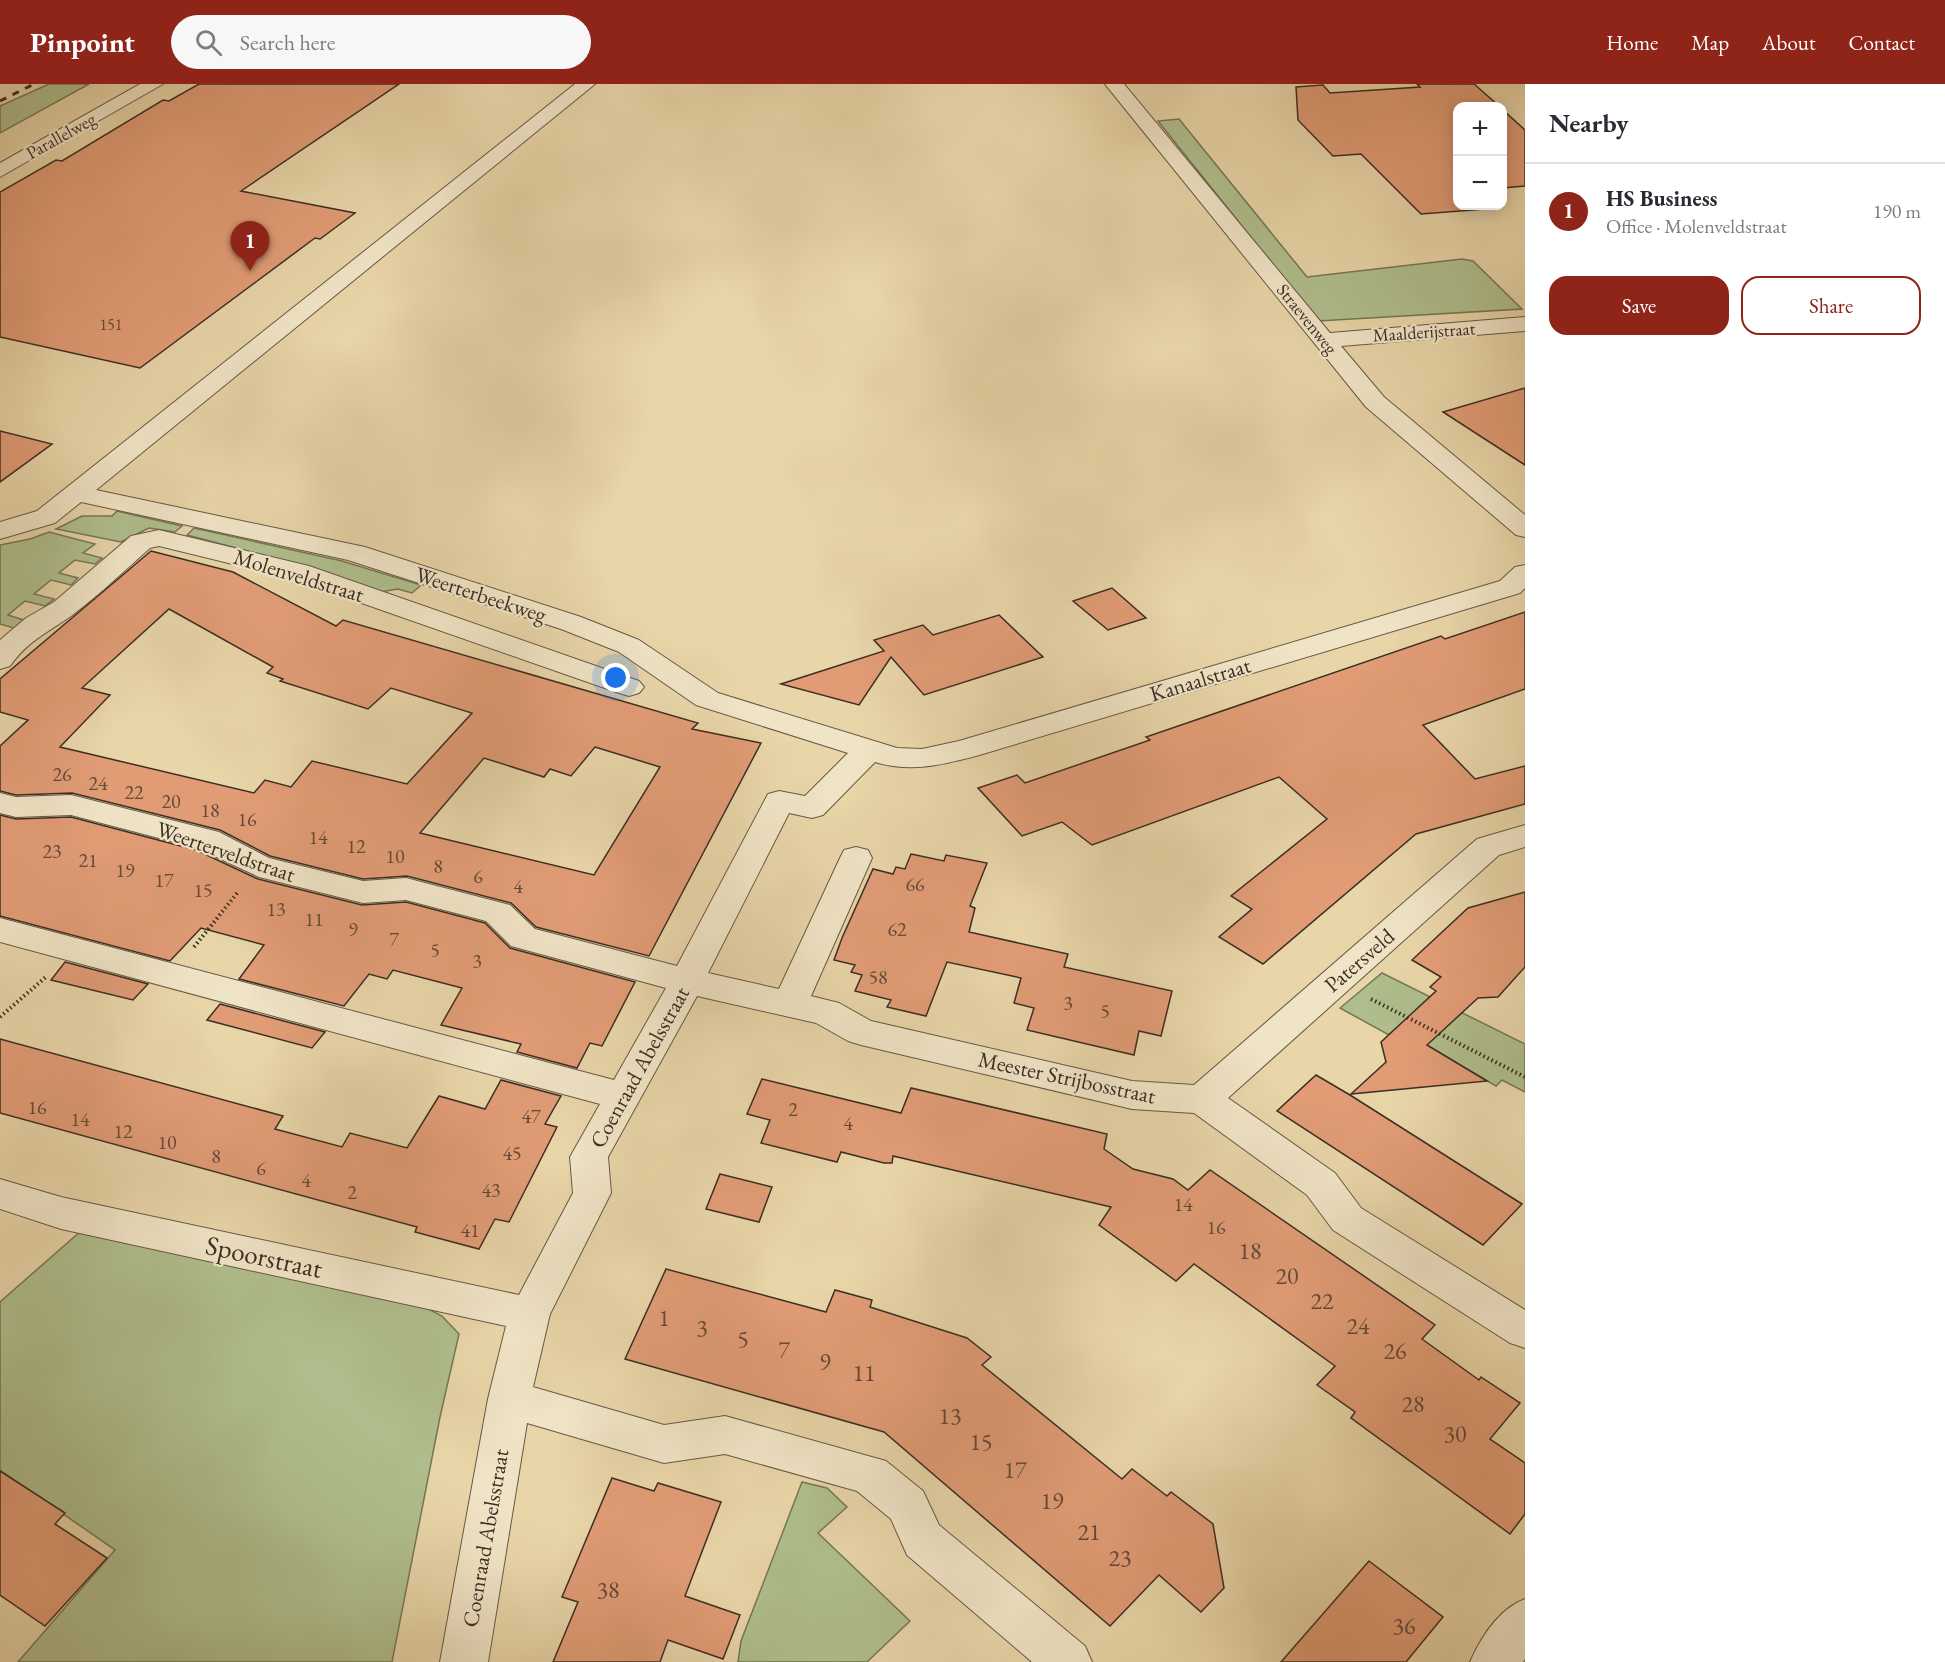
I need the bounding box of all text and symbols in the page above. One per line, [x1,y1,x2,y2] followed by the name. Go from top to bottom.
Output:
[171,15,591,69] search box
[30,24,135,60] text: Pinpoint
[192,26,225,59] icon: search
[240,28,335,57] text: Search here
[1606,29,1658,56] text: Home
[1691,29,1729,56] text: Map
[1762,29,1815,56] text: About
[1848,29,1915,56] text: Contact
[1453,102,1507,210] map controls
[1453,102,1507,156] button: +
[1549,106,1629,140] text: Nearby
[22,107,100,164] street label: Parallelweg
[1453,156,1507,210] button: −
[1606,184,1717,213] text: HS Business
[1563,198,1574,224] text: 1
[1873,198,1921,224] text: 190 m
[1606,213,1787,239] text: Office · Molenveldstraat
[230,222,270,271] pin: 1
[1549,276,1729,335] button: Save
[1741,276,1921,335] button: Share
[1272,279,1343,359] street label: Straevenweg
[99,314,123,335] house number: 151
[1372,316,1476,347] street label: Maalderijstraat
[230,542,368,609] street label: Molenveldstraat
[412,560,551,629] street label: Weerterbeekweg
[1146,650,1254,709] street label: Kanaalstraat
[601,663,630,692] your location
[52,761,72,787] house number: 26
[88,770,108,796] house number: 24
[124,779,144,805] house number: 22
[161,788,181,814] house number: 20
[200,797,220,823] house number: 18
[237,806,257,832] house number: 16
[153,814,299,889] street label: Weerterveldstraat
[308,824,328,850] house number: 14
[346,833,366,859] house number: 12
[42,838,62,864] house number: 23
[385,843,405,869] house number: 10
[78,847,98,873] house number: 21
[433,853,443,879] house number: 8
[115,857,135,883] house number: 19
[473,863,483,889] house number: 6
[154,867,174,893] house number: 17
[905,871,925,897] house number: 66
[513,873,523,899] house number: 4
[193,877,213,903] house number: 15
[266,896,286,922] house number: 13
[304,906,324,932] house number: 11
[348,916,358,942] house number: 9
[887,916,907,942] house number: 62
[1318,921,1401,999] street label: Patersveld
[389,926,399,952] house number: 7
[430,937,440,963] house number: 5
[472,948,482,974] house number: 3
[868,964,888,990] house number: 58
[583,981,696,1153] street label: Coenraad Abelsstraat
[1063,990,1073,1016] house number: 3
[1100,998,1110,1024] house number: 5
[976,1045,1158,1110] street label: Meester Strijbosstraat
[27,1094,47,1120] house number: 16
[788,1096,798,1122] house number: 2
[521,1103,541,1129] house number: 47
[70,1106,90,1132] house number: 14
[843,1110,853,1136] house number: 4
[113,1118,133,1144] house number: 12
[157,1129,177,1155] house number: 10
[502,1140,522,1166] house number: 45
[211,1143,221,1169] house number: 8
[256,1155,266,1181] house number: 6
[301,1167,311,1193] house number: 4
[481,1177,501,1203] house number: 43
[347,1179,357,1205] house number: 2
[1173,1191,1193,1217] house number: 14
[1206,1214,1226,1240] house number: 16
[460,1217,480,1243] house number: 41
[202,1227,326,1286] street label: Spoorstraat
[1238,1235,1262,1266] house number: 18
[1275,1260,1299,1291] house number: 20
[1310,1285,1334,1316] house number: 22
[658,1302,670,1333] house number: 1
[1346,1310,1370,1341] house number: 24
[696,1312,708,1343] house number: 3
[737,1323,749,1354] house number: 5
[778,1334,790,1365] house number: 7
[1383,1335,1407,1366] house number: 26
[819,1346,831,1377] house number: 9
[852,1357,876,1388] house number: 11
[1401,1388,1425,1419] house number: 28
[938,1400,962,1431] house number: 13
[1443,1418,1467,1449] house number: 30
[969,1426,993,1457] house number: 15
[456,1447,515,1629] street label: Coenraad Abelsstraat
[1003,1454,1027,1485] house number: 17
[1040,1485,1064,1516] house number: 19
[1077,1516,1101,1547] house number: 21
[1108,1542,1132,1573] house number: 23
[596,1574,620,1605] house number: 38
[1392,1610,1416,1641] house number: 36

